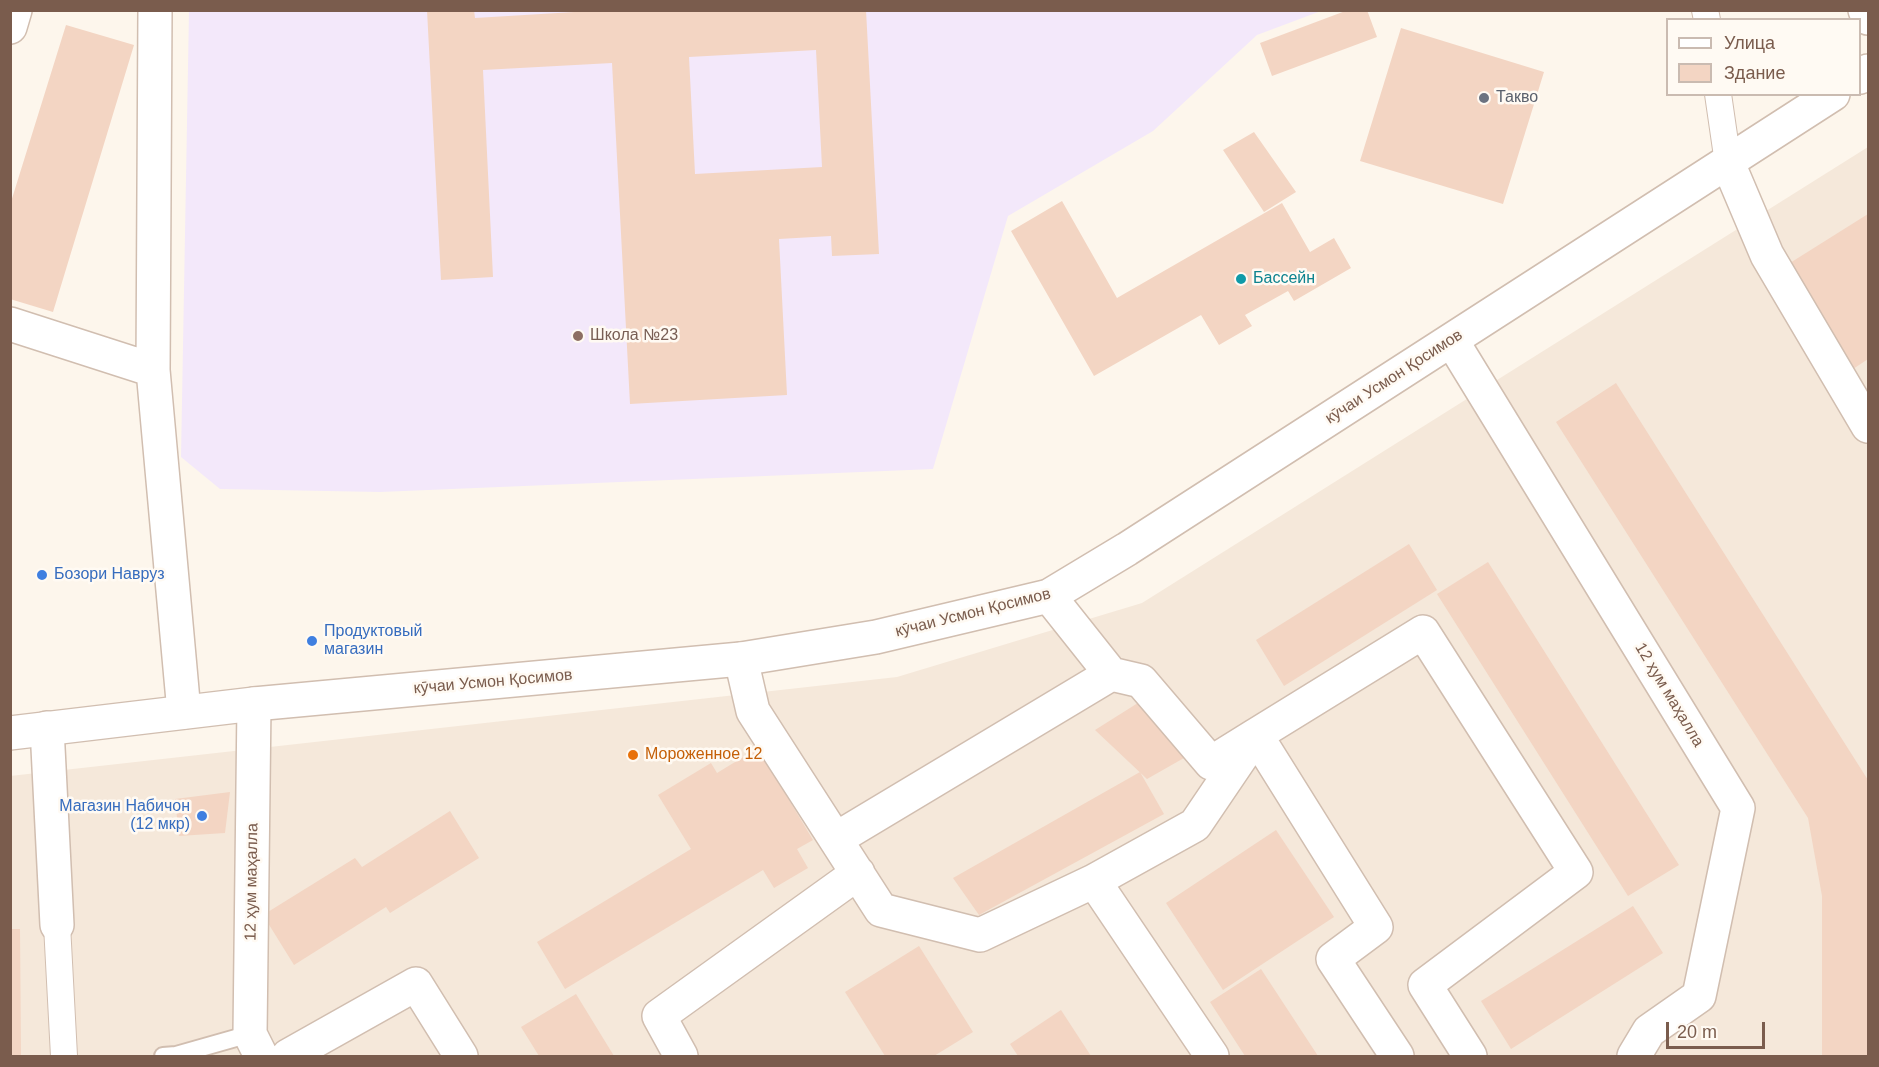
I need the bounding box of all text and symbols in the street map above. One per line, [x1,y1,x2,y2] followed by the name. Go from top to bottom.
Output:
[1666,18,1861,96] legend
[1724,33,1775,53] text: Улица
[1724,63,1785,83] text: Здание
[1496,88,1538,108] place label: Такво
[1477,91,1491,105] marker: Такво
[1253,269,1315,289] place label: Бассейн
[1234,272,1248,286] marker: Бассейн
[590,326,678,346] place label: Школа №23
[1322,326,1466,428] street label: кӯчаи Усмон Қосимов
[571,329,585,343] marker: Школа №23
[54,565,165,585] place label: Бозори Навруз
[35,568,49,582] marker: Бозори Навруз
[893,584,1053,642] street label: кӯчаи Усмон Қосимов
[324,622,422,660] place label: Продуктовый магазин
[305,634,319,648] marker: Продуктовый магазин
[1630,640,1708,750] street label: 12 ҳум маҳалла
[413,665,573,699] street label: кӯчаи Усмон Қосимов
[645,745,762,765] place label: Мороженное 12
[626,748,640,762] marker: Мороженное 12
[59,797,190,835] place label: Магазин Набичон (12 мкр)
[195,809,209,823] marker: Магазин Набичон (12 мкр)
[241,823,263,941] street label: 12 ҳум маҳалла
[1669,1010,1768,1048] scale bar
[1677,1022,1717,1042] text: 20 m

